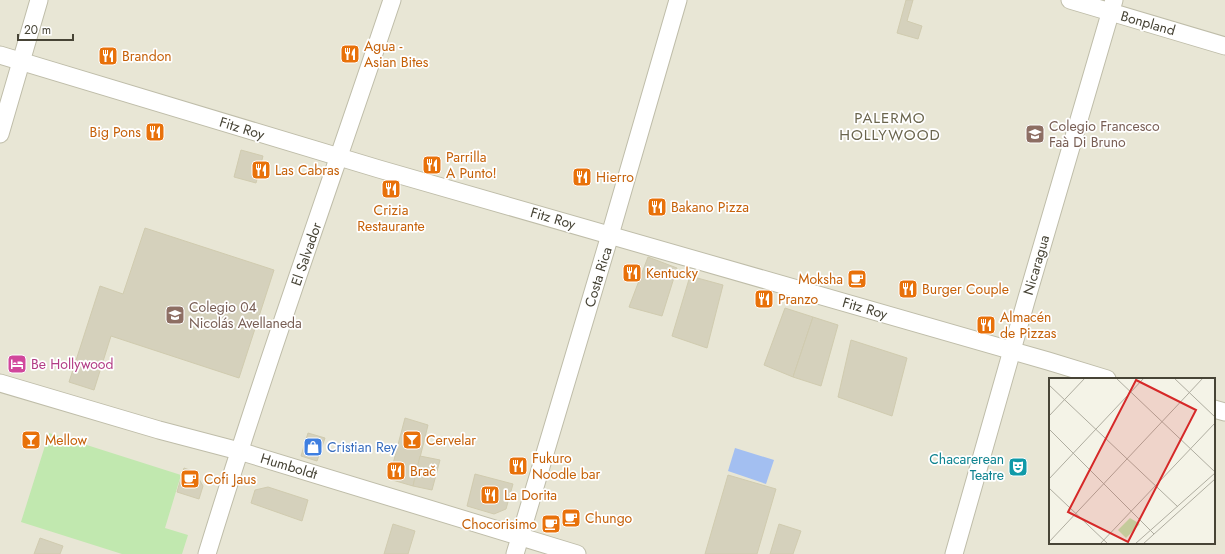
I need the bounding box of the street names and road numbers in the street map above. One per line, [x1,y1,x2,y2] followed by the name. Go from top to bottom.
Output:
[1118,6,1178,40] street label: Bonpland
[217,112,268,145] street label: Fitz Roy
[528,202,579,234] street label: Fitz Roy
[286,219,326,288] street label: El Salvador
[1018,233,1054,297] street label: Nicaragua
[579,244,617,310] street label: Costa Rica
[840,292,891,324] street label: Fitz Roy
[258,448,320,484] street label: Humboldt

